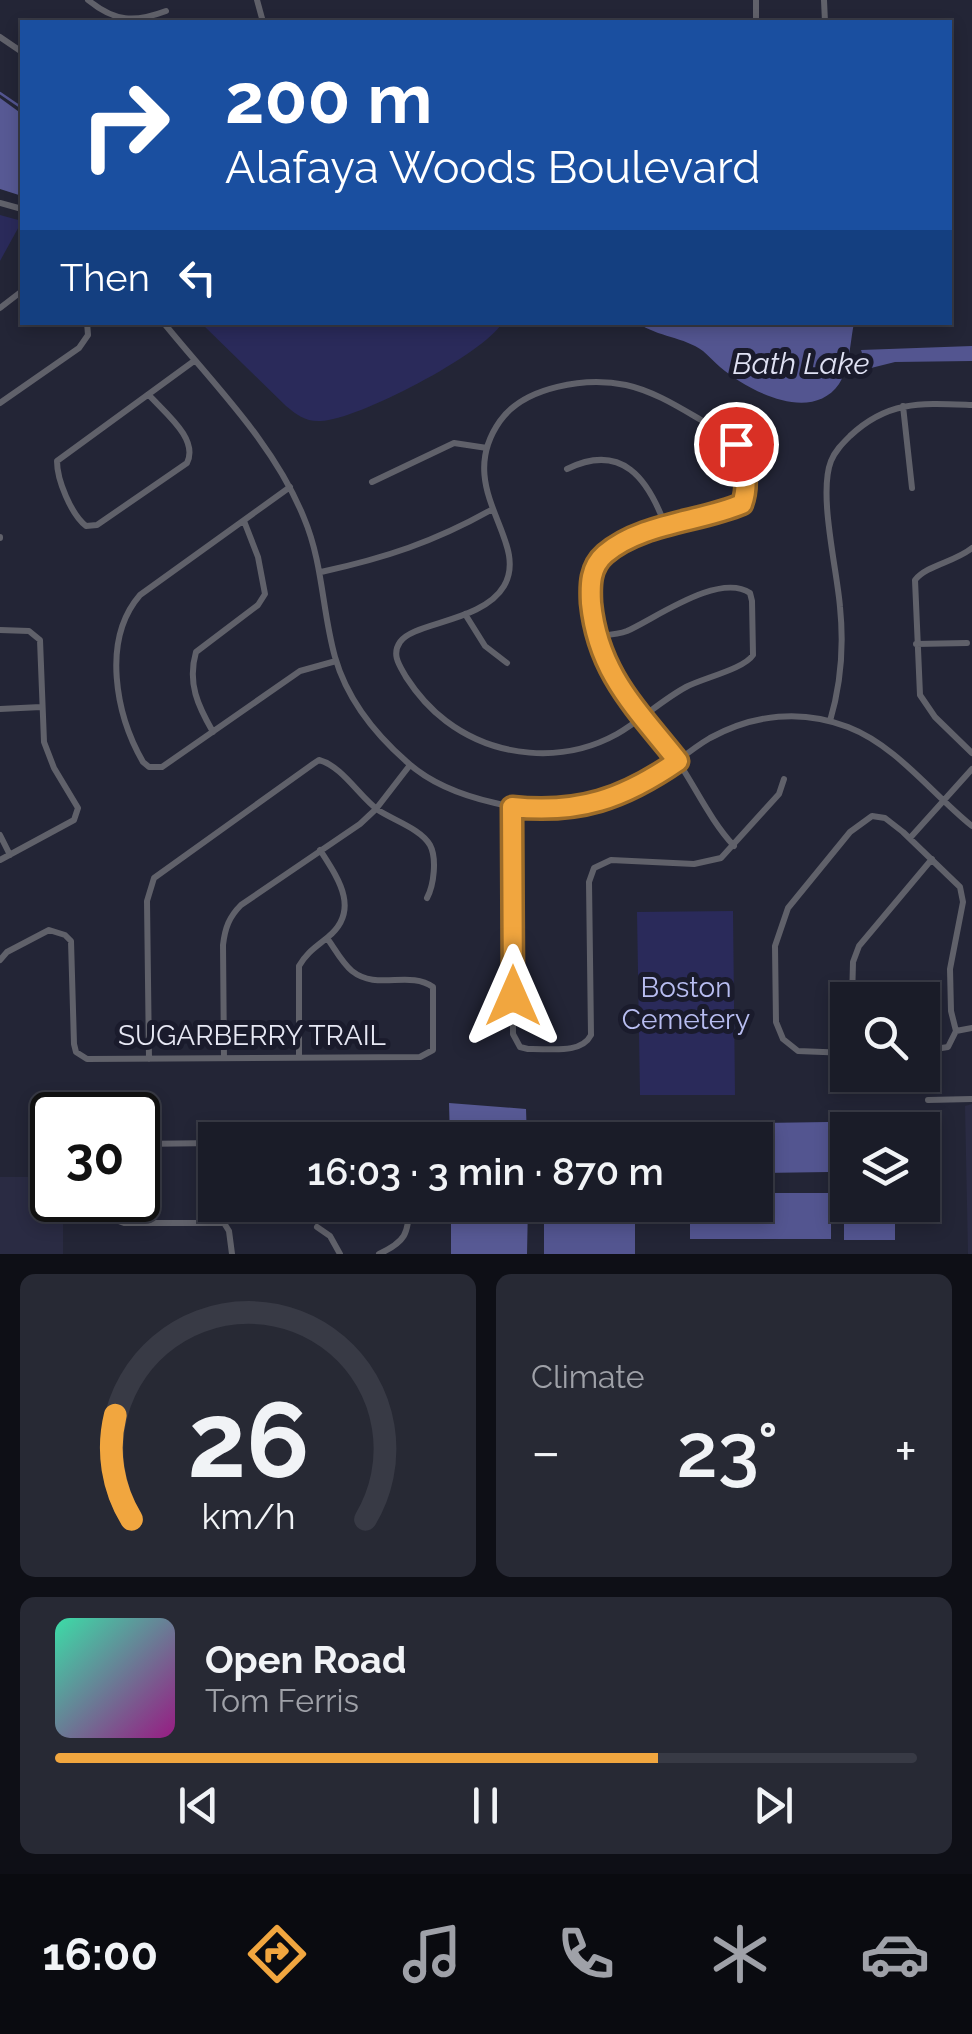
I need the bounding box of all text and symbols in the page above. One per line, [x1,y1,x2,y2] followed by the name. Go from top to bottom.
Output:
[225,57,432,139] text: 200 m
[60,60,190,190] icon: right
[225,141,760,194] text: Alafaya Woods Boulevard
[170,250,225,305] icon: left
[60,255,150,300] text: Then
[733,346,869,381] water label: Bath Lake
[694,402,779,487] pin
[709,417,764,472] icon: arrive
[461,944,565,1048] position arrow
[622,971,750,1036] park label: Boston Cemetery
[830,982,940,1222] map controls
[830,982,940,1092] button: search
[118,1019,386,1052] street label: SUGARBERRY TRAIL
[30,1092,160,1222] speed limit sign: 30
[830,1112,940,1222] button: layers
[307,1149,664,1194] text: 16:03 · 3 min · 870 m
[531,1358,645,1395] text: Climate
[187,1379,309,1501] text: 26
[677,1406,778,1495] text: 23°
[531,1419,561,1484] text: −
[894,1419,917,1484] text: +
[201,1495,295,1537] text: km/h
[205,1637,406,1682] text: Open Road
[205,1682,359,1719] text: Tom Ferris
[171,1778,226,1833] icon: previous
[458,1778,513,1833] icon: pause
[746,1778,801,1833] icon: next
[242,1919,312,1989] icon: directions
[397,1919,467,1989] icon: music
[551,1919,621,1989] icon: phone
[705,1919,775,1989] icon: climate
[860,1919,930,1989] icon: car
[42,1928,158,1981] text: 16:00

